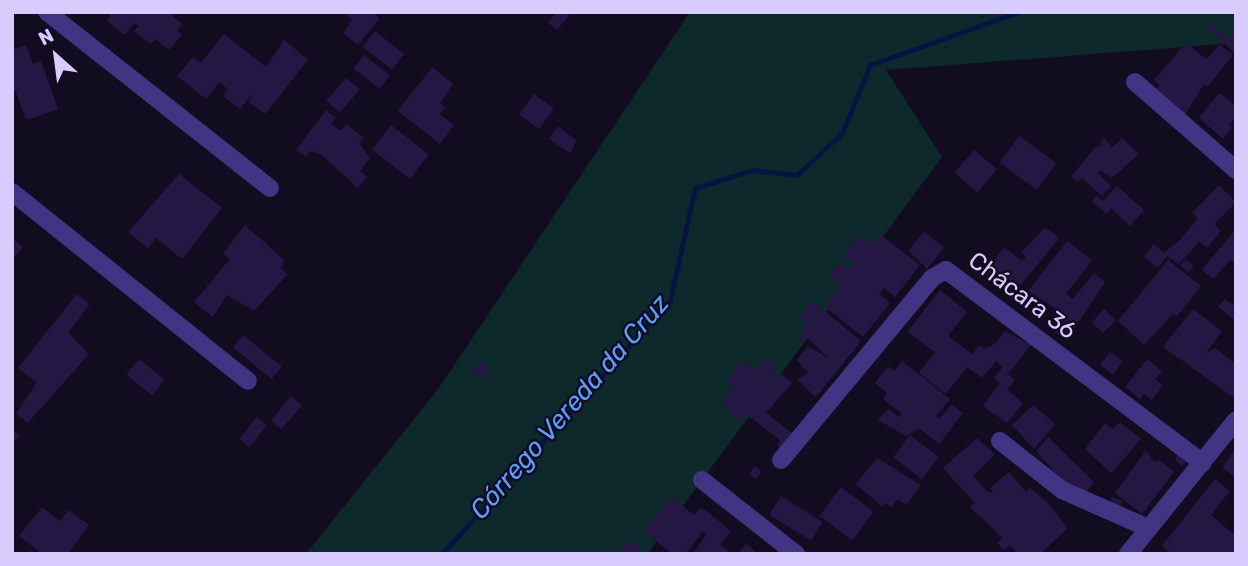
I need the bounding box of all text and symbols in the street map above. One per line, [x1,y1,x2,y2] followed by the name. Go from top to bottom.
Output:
[21,21,91,91] north arrow
[34,24,57,50] text: N
[963,246,1081,346] street label: Chácara 36
[464,288,676,526] water label: Córrego Vereda da Cruz

